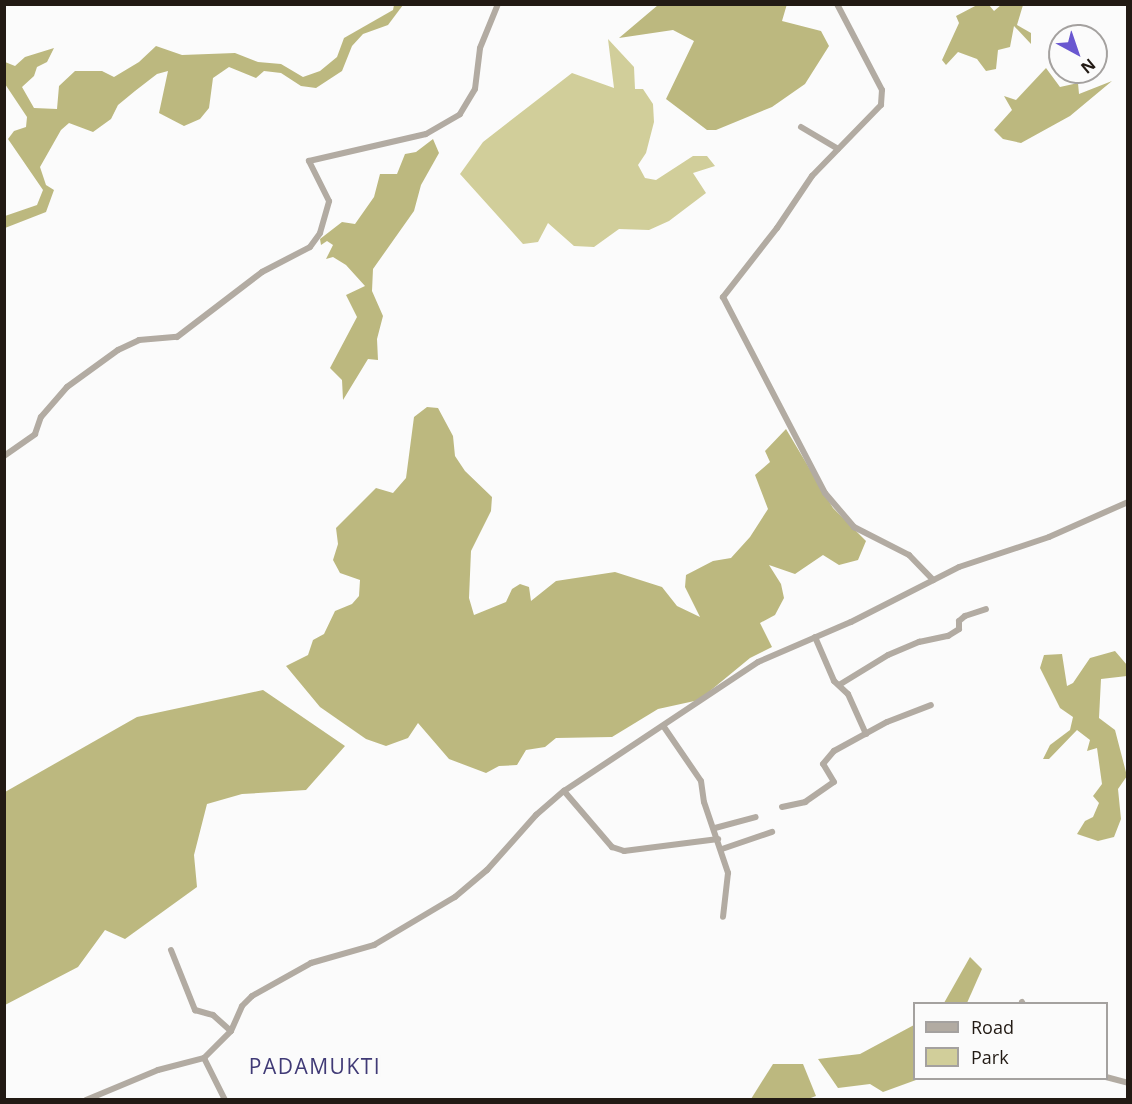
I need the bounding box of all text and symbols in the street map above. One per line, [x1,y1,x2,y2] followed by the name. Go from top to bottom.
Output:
[1048,24,1108,84] north arrow
[1076,54,1100,79] text: N
[913,1002,1108,1080] legend
[971,1015,1014,1039] text: Road
[971,1045,1009,1069] text: Park
[249,1053,381,1079] district label: PADAMUKTI

